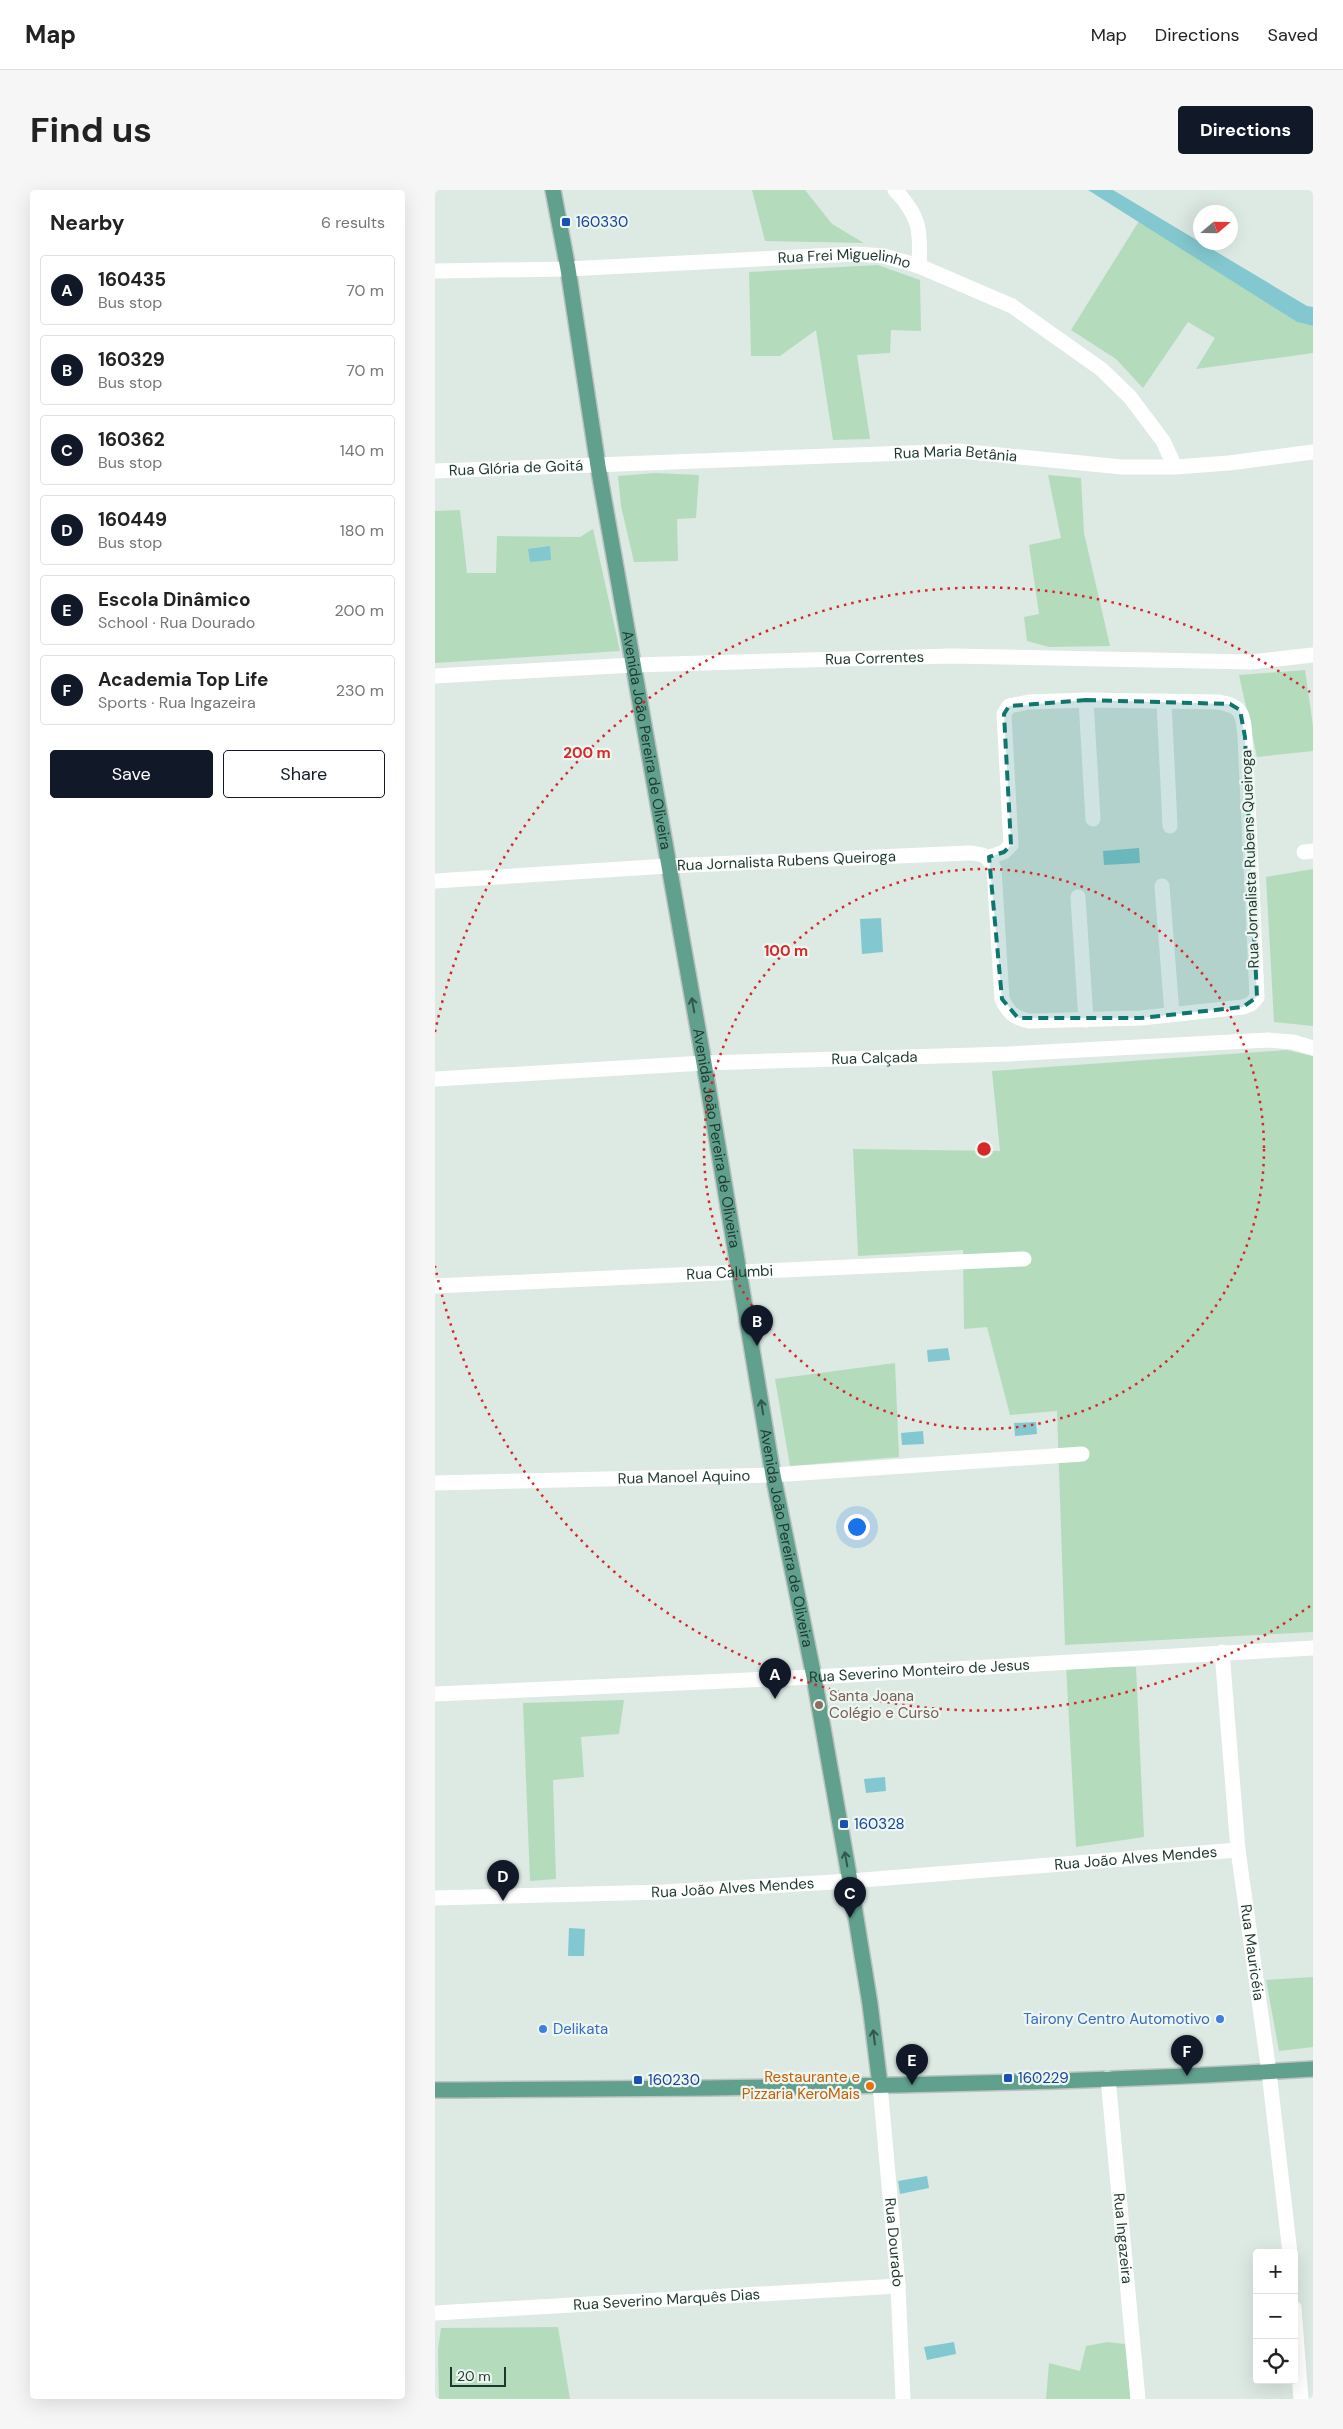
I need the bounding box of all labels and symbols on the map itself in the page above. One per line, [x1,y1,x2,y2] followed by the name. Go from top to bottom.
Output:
[1193,205,1238,250] north arrow
[576,212,628,232] place label: 160330
[560,216,572,228] marker: 160330
[777,244,913,273] street label: Rua Frei Miguelinho
[893,441,1018,467] street label: Rua Maria Betânia
[448,455,584,480] street label: Rua Glória de Goitá
[617,629,676,851] street label: Avenida João Pereira de Oliveira
[825,647,924,670] street label: Rua Correntes
[563,743,611,763] text: 200 m
[1236,749,1264,969] street label: Rua Jornalista Rubens Queiroga
[677,846,896,876] street label: Rua Jornalista Rubens Queiroga
[764,941,808,961] text: 100 m
[688,998,698,1014] one-way arrow
[688,1027,745,1249] street label: Avenida João Pereira de Oliveira
[831,1047,918,1069] street label: Rua Calçada
[975,1140,993,1158] centre of rings
[686,1261,774,1284] street label: Rua Calumbi
[741,1305,773,1346] pin: B
[757,1399,767,1415] one-way arrow
[755,1427,818,1649] street label: Avenida João Pereira de Oliveira
[617,1466,751,1489] street label: Rua Manoel Aquino
[844,1514,870,1540] your location
[809,1654,1030,1687] street label: Rua Severino Monteiro de Jesus
[759,1658,791,1699] pin: A
[829,1686,939,1723] place label: Santa Joana Colégio e Curso
[813,1699,825,1711] marker: Santa Joana Colégio e Curso
[854,1814,905,1834] place label: 160328
[838,1818,850,1830] marker: 160328
[1053,1842,1218,1875] street label: Rua João Alves Mendes
[841,1852,851,1868] one-way arrow
[487,1860,519,1901] pin: D
[651,1873,815,1902] street label: Rua João Alves Mendes
[834,1877,866,1918] pin: C
[1236,1903,1269,2002] street label: Rua Mauricéia
[1023,2009,1210,2029] place label: Tairony Centro Automotivo
[1214,2013,1226,2025] marker: Tairony Centro Automotivo
[553,2019,608,2039] place label: Delikata
[537,2023,549,2035] marker: Delikata
[869,2029,879,2045] one-way arrow
[1171,2035,1203,2076] pin: F
[896,2044,928,2085] pin: E
[742,2067,860,2104] place label: Restaurante e Pizzaria KeroMais
[1018,2068,1069,2088] place label: 160229
[648,2070,700,2090] place label: 160230
[1002,2072,1014,2084] marker: 160229
[632,2074,644,2086] marker: 160230
[864,2080,876,2092] marker: Restaurante e Pizzaria KeroMais
[1109,2192,1137,2285] street label: Rua Ingazeira
[880,2197,908,2288] street label: Rua Dourado
[573,2284,761,2315] street label: Rua Severino Marquês Dias
[450,2364,506,2387] scale bar

